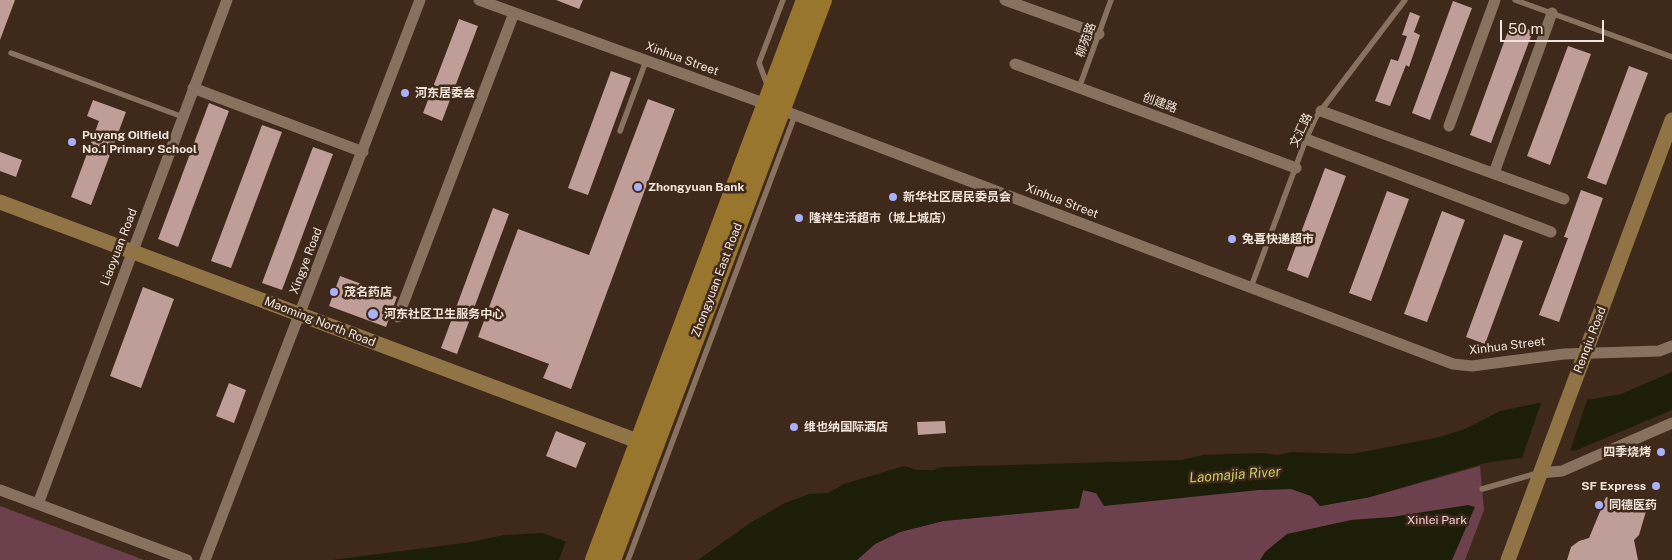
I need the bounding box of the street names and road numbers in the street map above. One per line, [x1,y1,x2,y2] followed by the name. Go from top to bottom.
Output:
[1073,21,1099,59] street label: 柳苑路
[644,39,720,79] street label: Xinhua Street
[1141,90,1179,116] street label: 创建路
[1287,111,1315,149] street label: 文汇路
[1024,181,1100,221] street label: Xinhua Street
[98,206,140,288] street label: Liaoyuan Road
[689,221,745,339] street label: Zhongyuan East Road
[287,226,325,296] street label: Xingye Road
[262,294,378,350] street label: Maoming North Road
[1571,305,1609,375] street label: Renqiu Road
[1468,334,1546,358] street label: Xinhua Street

